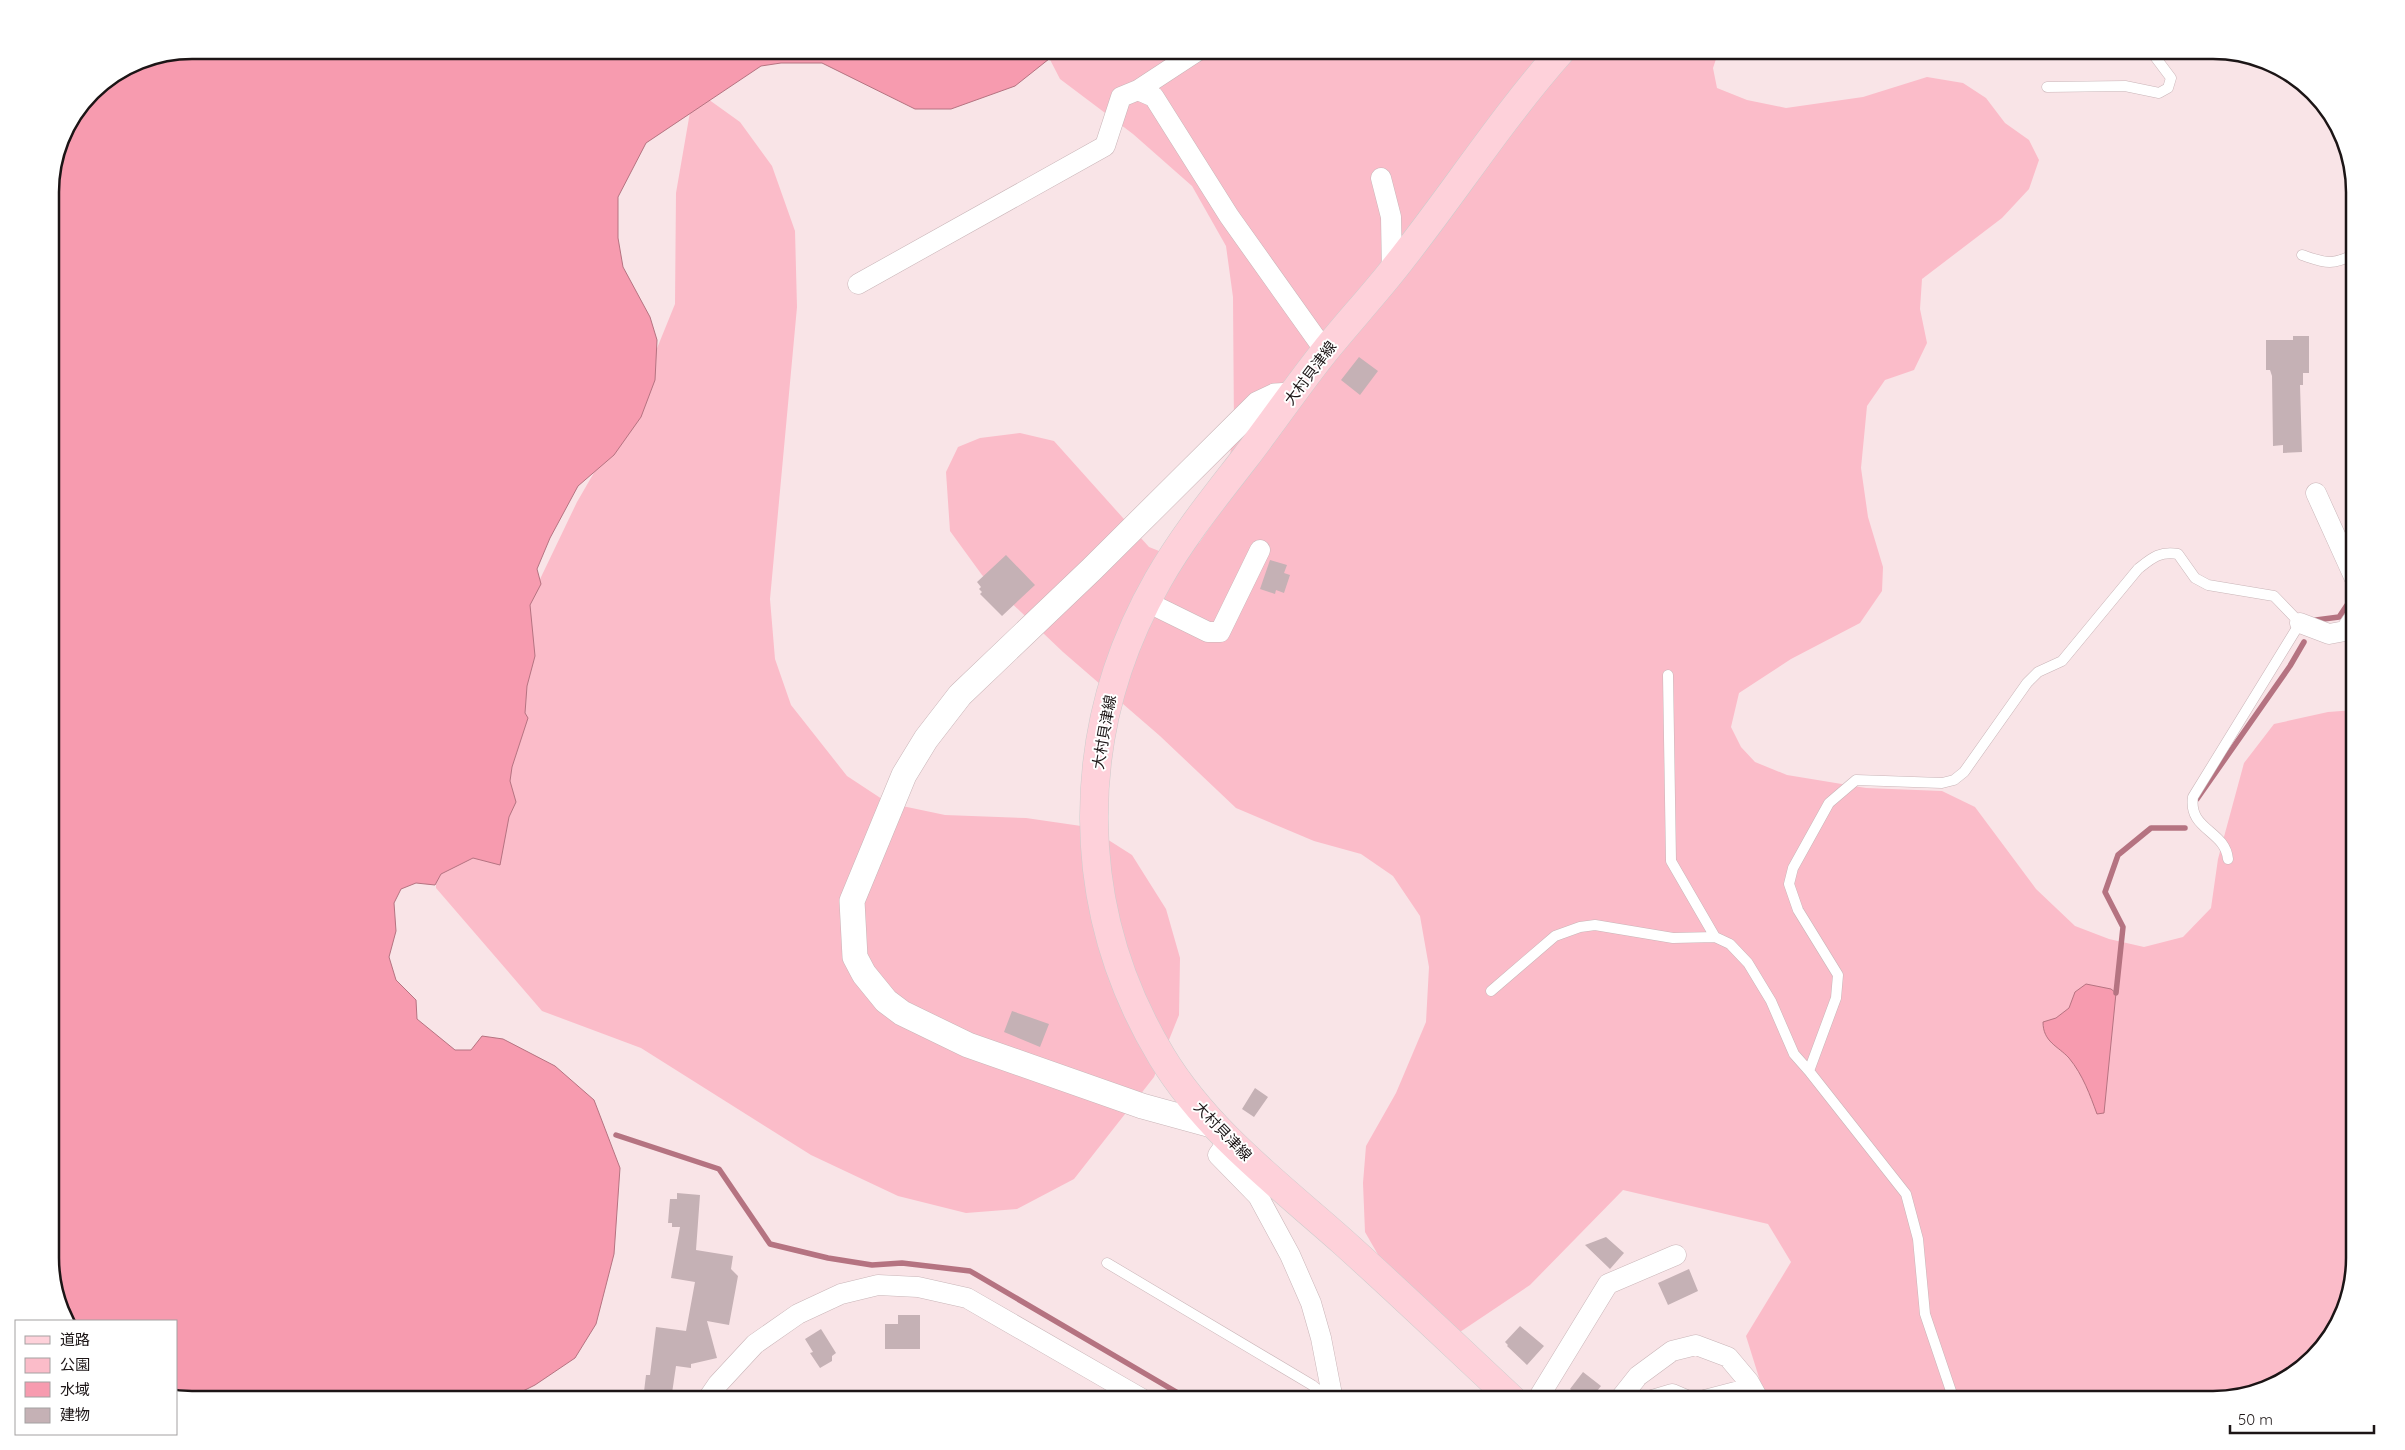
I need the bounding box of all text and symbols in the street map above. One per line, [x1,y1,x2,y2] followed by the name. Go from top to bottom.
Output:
[1280,337,1340,409] street label: 大村貝津線
[1088,693,1120,771] street label: 大村貝津線
[1190,1097,1256,1165] street label: 大村貝津線
[15,1320,178,1435] legend
[60,1330,90,1349] text: 道路
[60,1355,90,1374] text: 公園
[60,1380,90,1399] text: 水域
[2230,1402,2374,1434] scale bar
[60,1405,90,1424] text: 建物
[2238,1410,2273,1429] text: 50 m

